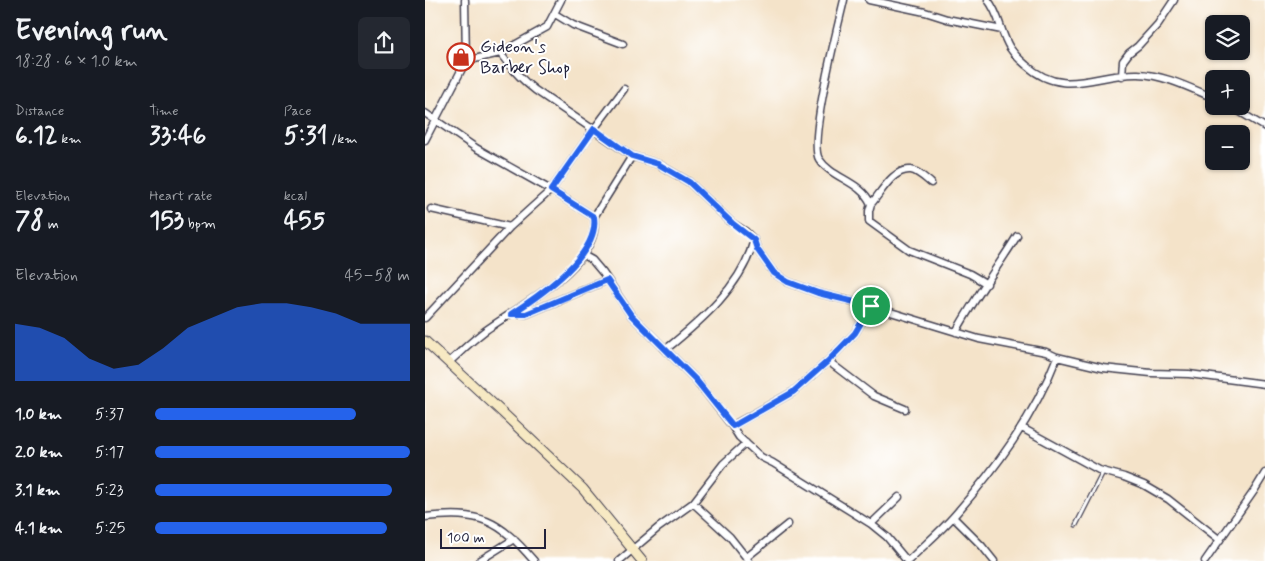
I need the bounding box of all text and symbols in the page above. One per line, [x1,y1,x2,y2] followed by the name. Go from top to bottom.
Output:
[15,13,168,50] text: Evening run
[1205,15,1250,170] map controls
[1205,15,1250,60] button: layers
[358,17,410,69] button: share
[480,35,570,80] place label: Gideon's Barber Shop
[446,42,476,72] shop icon: Gideon's Barber Shop
[15,51,138,72] text: 18:28 · 6 × 1.0 km
[1205,70,1250,115] button: +
[15,102,64,120] text: Distance
[149,102,179,120] text: Time
[284,102,312,120] text: Pace
[15,120,57,153] text: 6.12
[149,120,206,153] text: 33:46
[284,120,327,153] text: 5:31
[1205,125,1250,170] button: −
[57,130,82,148] text: km
[327,130,358,148] text: /km
[15,187,70,205] text: Elevation
[149,187,212,205] text: Heart rate
[284,187,307,205] text: kcal
[15,205,44,238] text: 78
[149,205,184,238] text: 153
[284,205,325,238] text: 455
[44,215,59,233] text: m
[184,215,216,233] text: bpm
[15,265,78,286] text: Elevation
[344,265,410,286] text: 45–58 m
[850,285,892,327] pin
[857,292,885,320] icon: arrive
[15,404,62,425] text: 1.0 km
[95,404,124,425] text: 5:37
[15,442,63,463] text: 2.0 km
[95,442,124,463] text: 5:17
[15,480,60,501] text: 3.1 km
[95,480,123,501] text: 5:23
[15,518,62,539] text: 4.1 km
[95,518,125,539] text: 5:25
[440,526,546,549] scale bar
[447,529,485,547] text: 100 m

